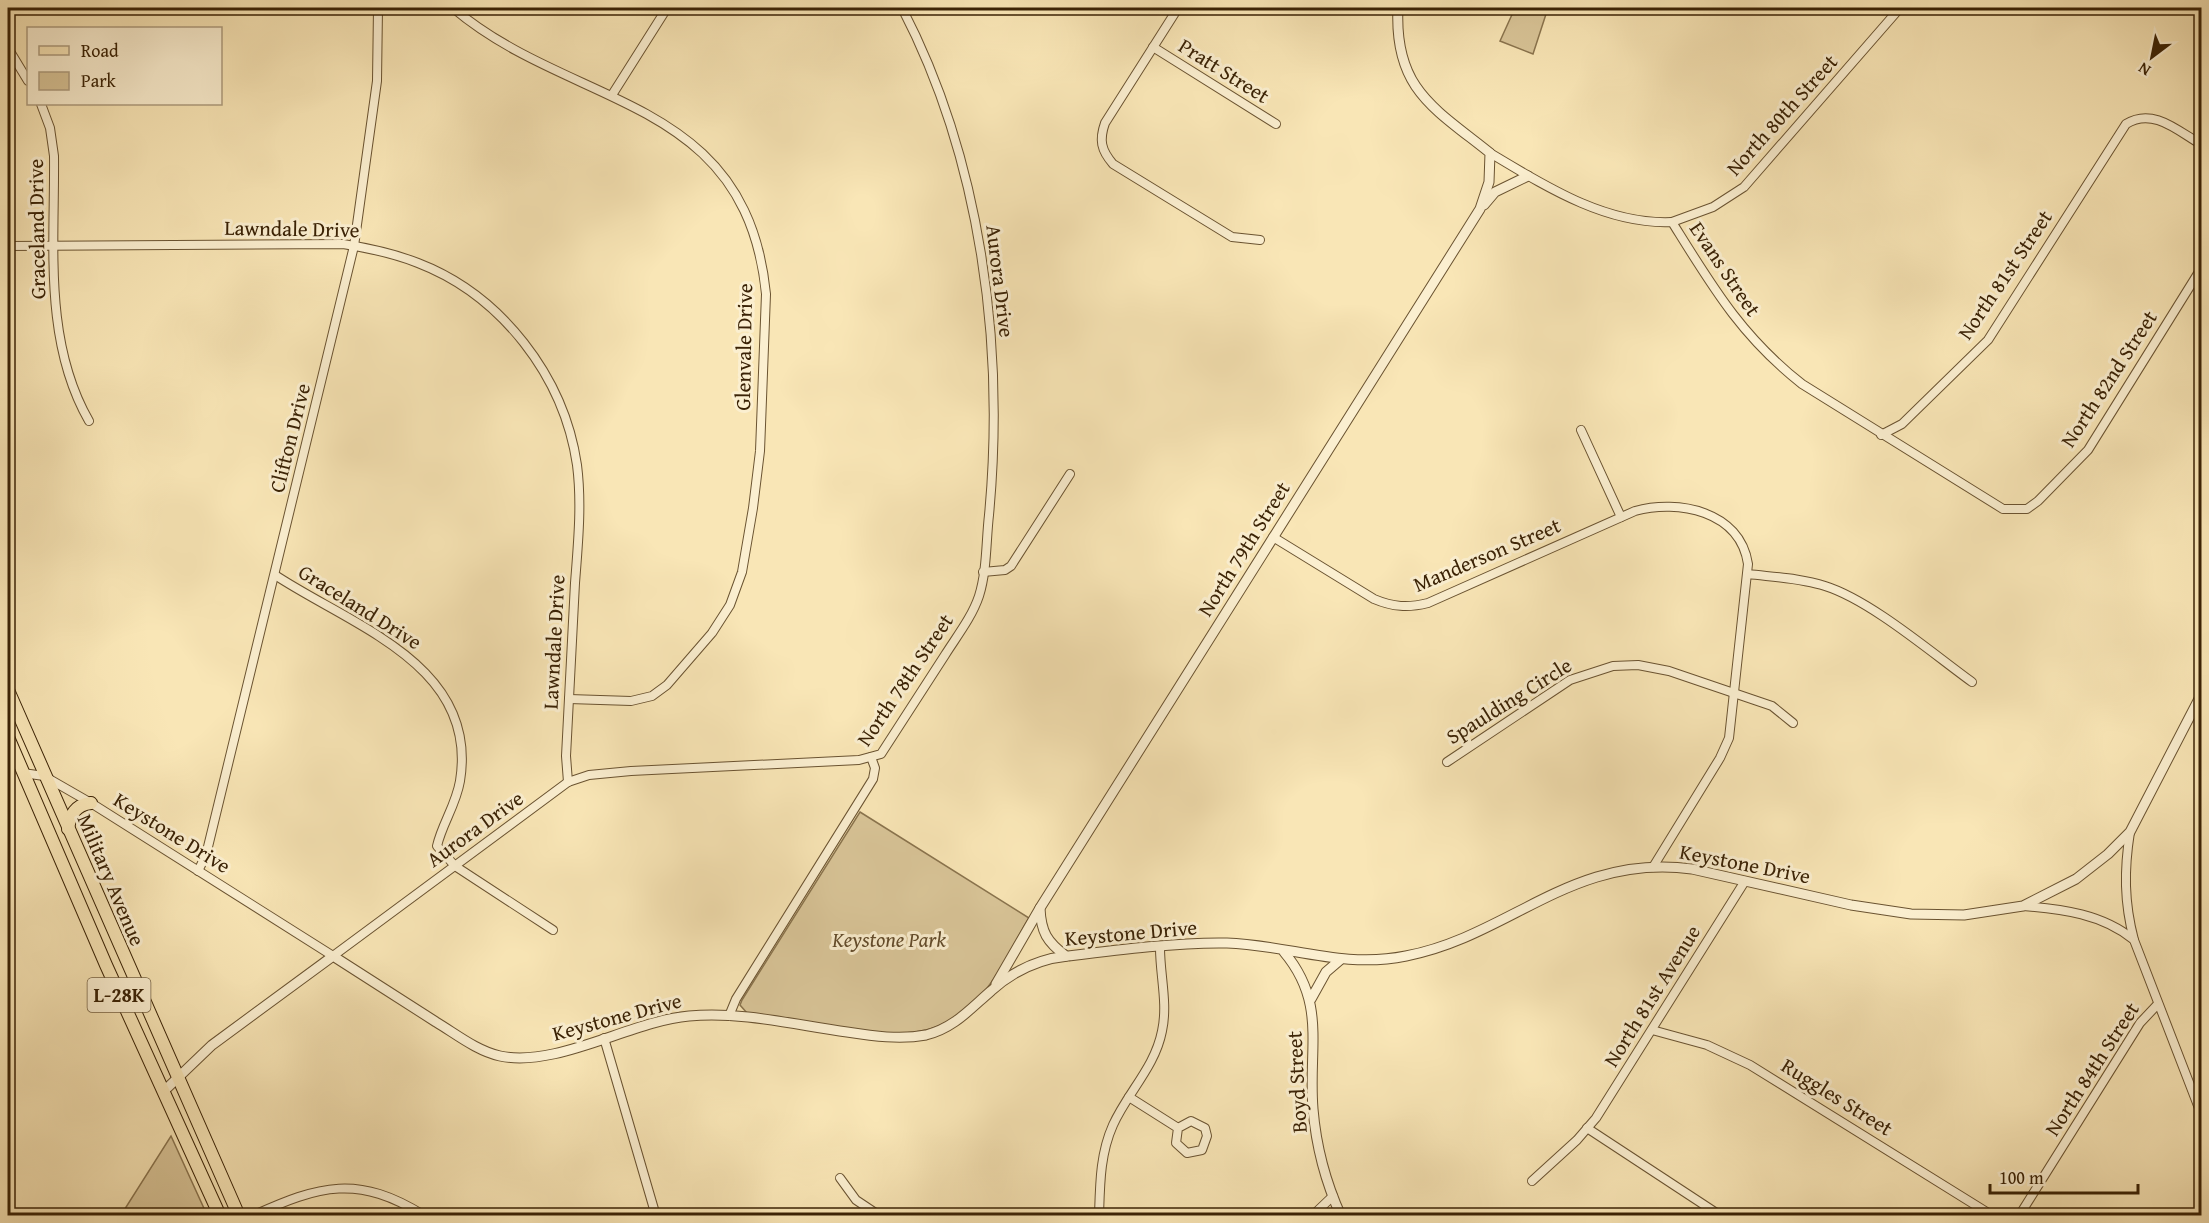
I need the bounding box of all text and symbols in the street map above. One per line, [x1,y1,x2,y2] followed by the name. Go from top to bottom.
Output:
[27,27,222,105] legend
[2122,27,2182,87] north arrow
[1173,30,1276,111] street label: Pratt Street
[81,37,119,64] text: Road
[1719,47,1845,182] street label: North 80th Street
[2133,57,2155,83] text: N
[81,67,117,94] text: Park
[20,158,53,300] street label: Graceland Drive
[1950,203,2060,346] street label: North 81st Street
[224,212,360,245] street label: Lawndale Drive
[1682,215,1769,323] street label: Evans Street
[978,223,1023,339] street label: Aurora Drive
[727,283,760,411] street label: Glenvale Drive
[2053,304,2165,453] street label: North 82nd Street
[261,380,318,496] street label: Clifton Drive
[1190,475,1298,622] street label: North 79th Street
[1408,509,1566,600] street label: Manderson Street
[292,556,428,657] street label: Graceland Drive
[534,574,573,710] street label: Lawndale Drive
[849,607,961,752] street label: North 78th Street
[1440,649,1578,752] street label: Spaulding Circle
[420,783,530,874] street label: Aurora Drive
[108,784,237,881] street label: Keystone Drive
[70,809,153,951] street label: Military Avenue
[1677,836,1813,891] street label: Keystone Drive
[1064,911,1198,954] street label: Keystone Drive
[1595,919,1708,1073] street label: North 81st Avenue
[831,924,946,955] park label: Keystone Park
[88,978,150,1012] road number: L-28K
[549,984,685,1049] street label: Keystone Drive
[2037,995,2147,1142] street label: North 84th Street
[1278,1030,1315,1134] street label: Boyd Street
[1776,1050,1899,1143] street label: Ruggles Street
[1990,1157,2138,1195] scale bar
[1999,1164,2044,1191] text: 100 m

